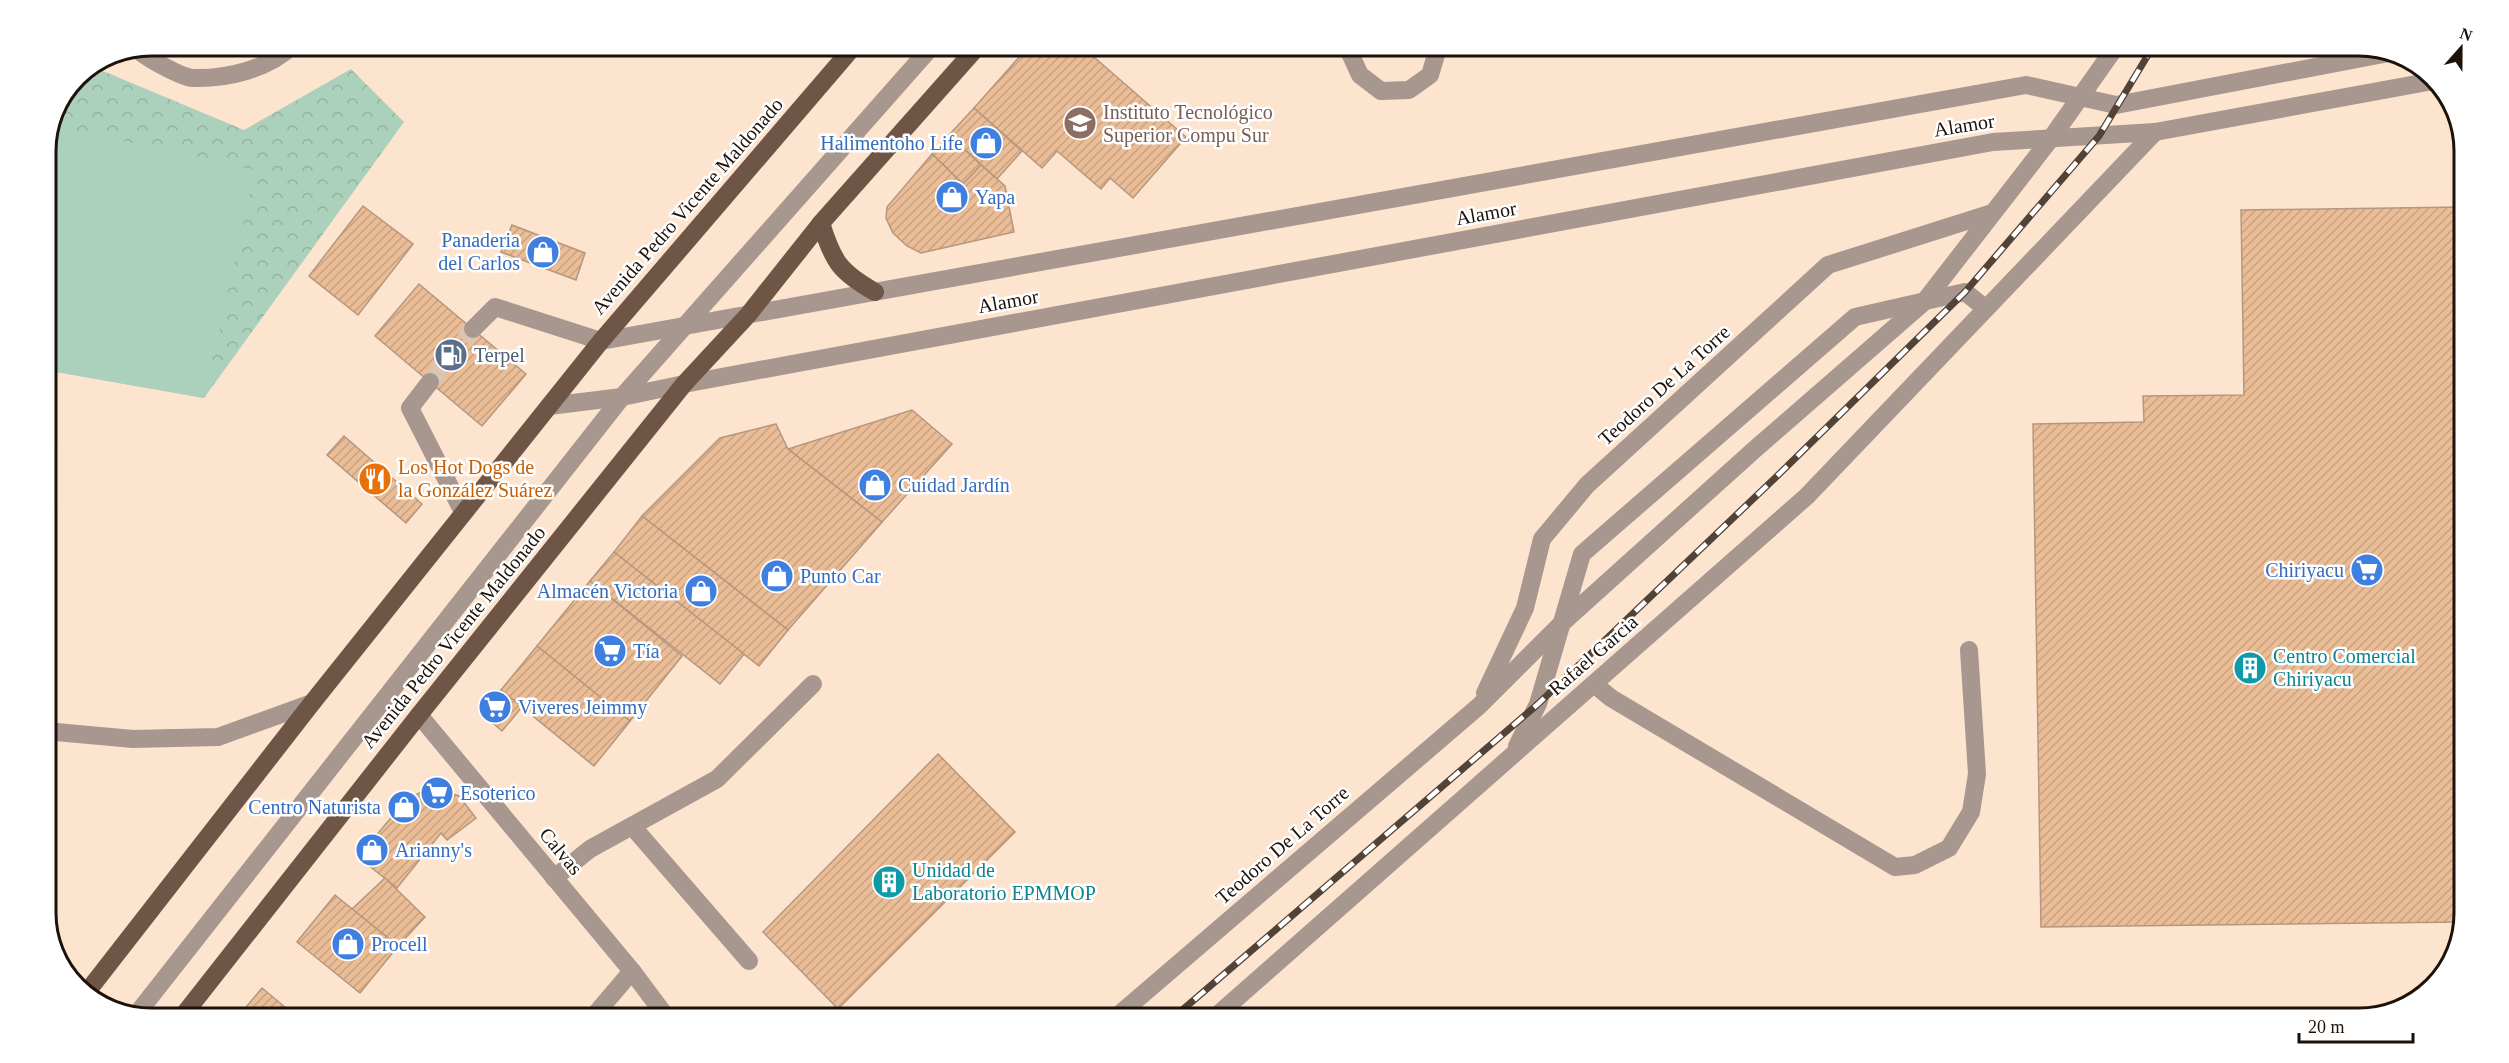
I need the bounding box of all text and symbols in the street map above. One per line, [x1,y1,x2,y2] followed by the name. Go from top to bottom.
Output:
[2431,18,2491,78] north arrow
[2458,24,2475,45] text: N
[587,93,787,319] street label: Avenida Pedro Vicente Maldonado
[1103,101,1273,147] place label: Instituto Tecnológico Superior Compu Sur
[1062,105,1098,141] school or university icon: Instituto Tecnológico Superior Compu Sur
[1932,109,1996,141] street label: Alamor
[968,125,1004,161] shop icon: Halimentoho Life
[820,132,963,154] place label: Halimentoho Life
[934,179,970,215] shop icon: Yapa
[975,186,1015,209] place label: Yapa
[1454,197,1518,229] street label: Alamor
[438,229,520,274] place label: Panaderia del Carlos
[525,234,561,270] shop icon: Panaderia del Carlos
[976,285,1040,317] street label: Alamor
[1594,320,1734,450] street label: Teodoro De La Torre
[433,337,469,373] fuel station icon: Terpel
[474,344,525,367] place label: Terpel
[398,456,552,501] place label: Los Hot Dogs de la González Suárez
[357,461,393,497] restaurant icon: Los Hot Dogs de la González Suárez
[857,467,893,503] shop icon: Cuidad Jardín
[898,474,1010,496] place label: Cuidad Jardín
[356,521,550,753] street label: Avenida Pedro Vicente Maldonado
[2349,552,2385,588] supermarket icon: Chiriyacu
[759,558,795,594] shop icon: Punto Car
[2265,559,2344,582] place label: Chiriyacu
[800,565,881,587] place label: Punto Car
[683,573,719,609] shop icon: Almacén Victoria
[537,580,678,602] place label: Almacén Victoria
[1544,610,1642,700] street label: Rafael Garcia
[592,633,628,669] supermarket icon: Tía
[633,640,660,662] place label: Tía
[2273,645,2416,691] place label: Centro Comercial Chiriyacu
[2232,650,2268,686] building icon: Centro Comercial Chiriyacu
[477,689,513,725] supermarket icon: Viveres Jeimmy
[518,696,647,719] place label: Viveres Jeimmy
[419,775,455,811] supermarket icon: Esoterico
[1211,781,1353,909] street label: Teodoro De La Torre
[460,782,536,804] place label: Esoterico
[386,789,422,825] shop icon: Centro Naturista
[248,796,381,818] place label: Centro Naturista
[535,823,587,879] street label: Calvas
[354,832,390,868] shop icon: Arianny's
[395,839,472,862] place label: Arianny's
[912,859,1096,904] place label: Unidad de Laboratorio EPMMOP
[871,864,907,900] building icon: Unidad de Laboratorio EPMMOP
[330,926,366,962] shop icon: Procell
[371,933,428,955] place label: Procell
[2299,1006,2413,1044] scale bar
[2308,1017,2345,1037] text: 20 m

